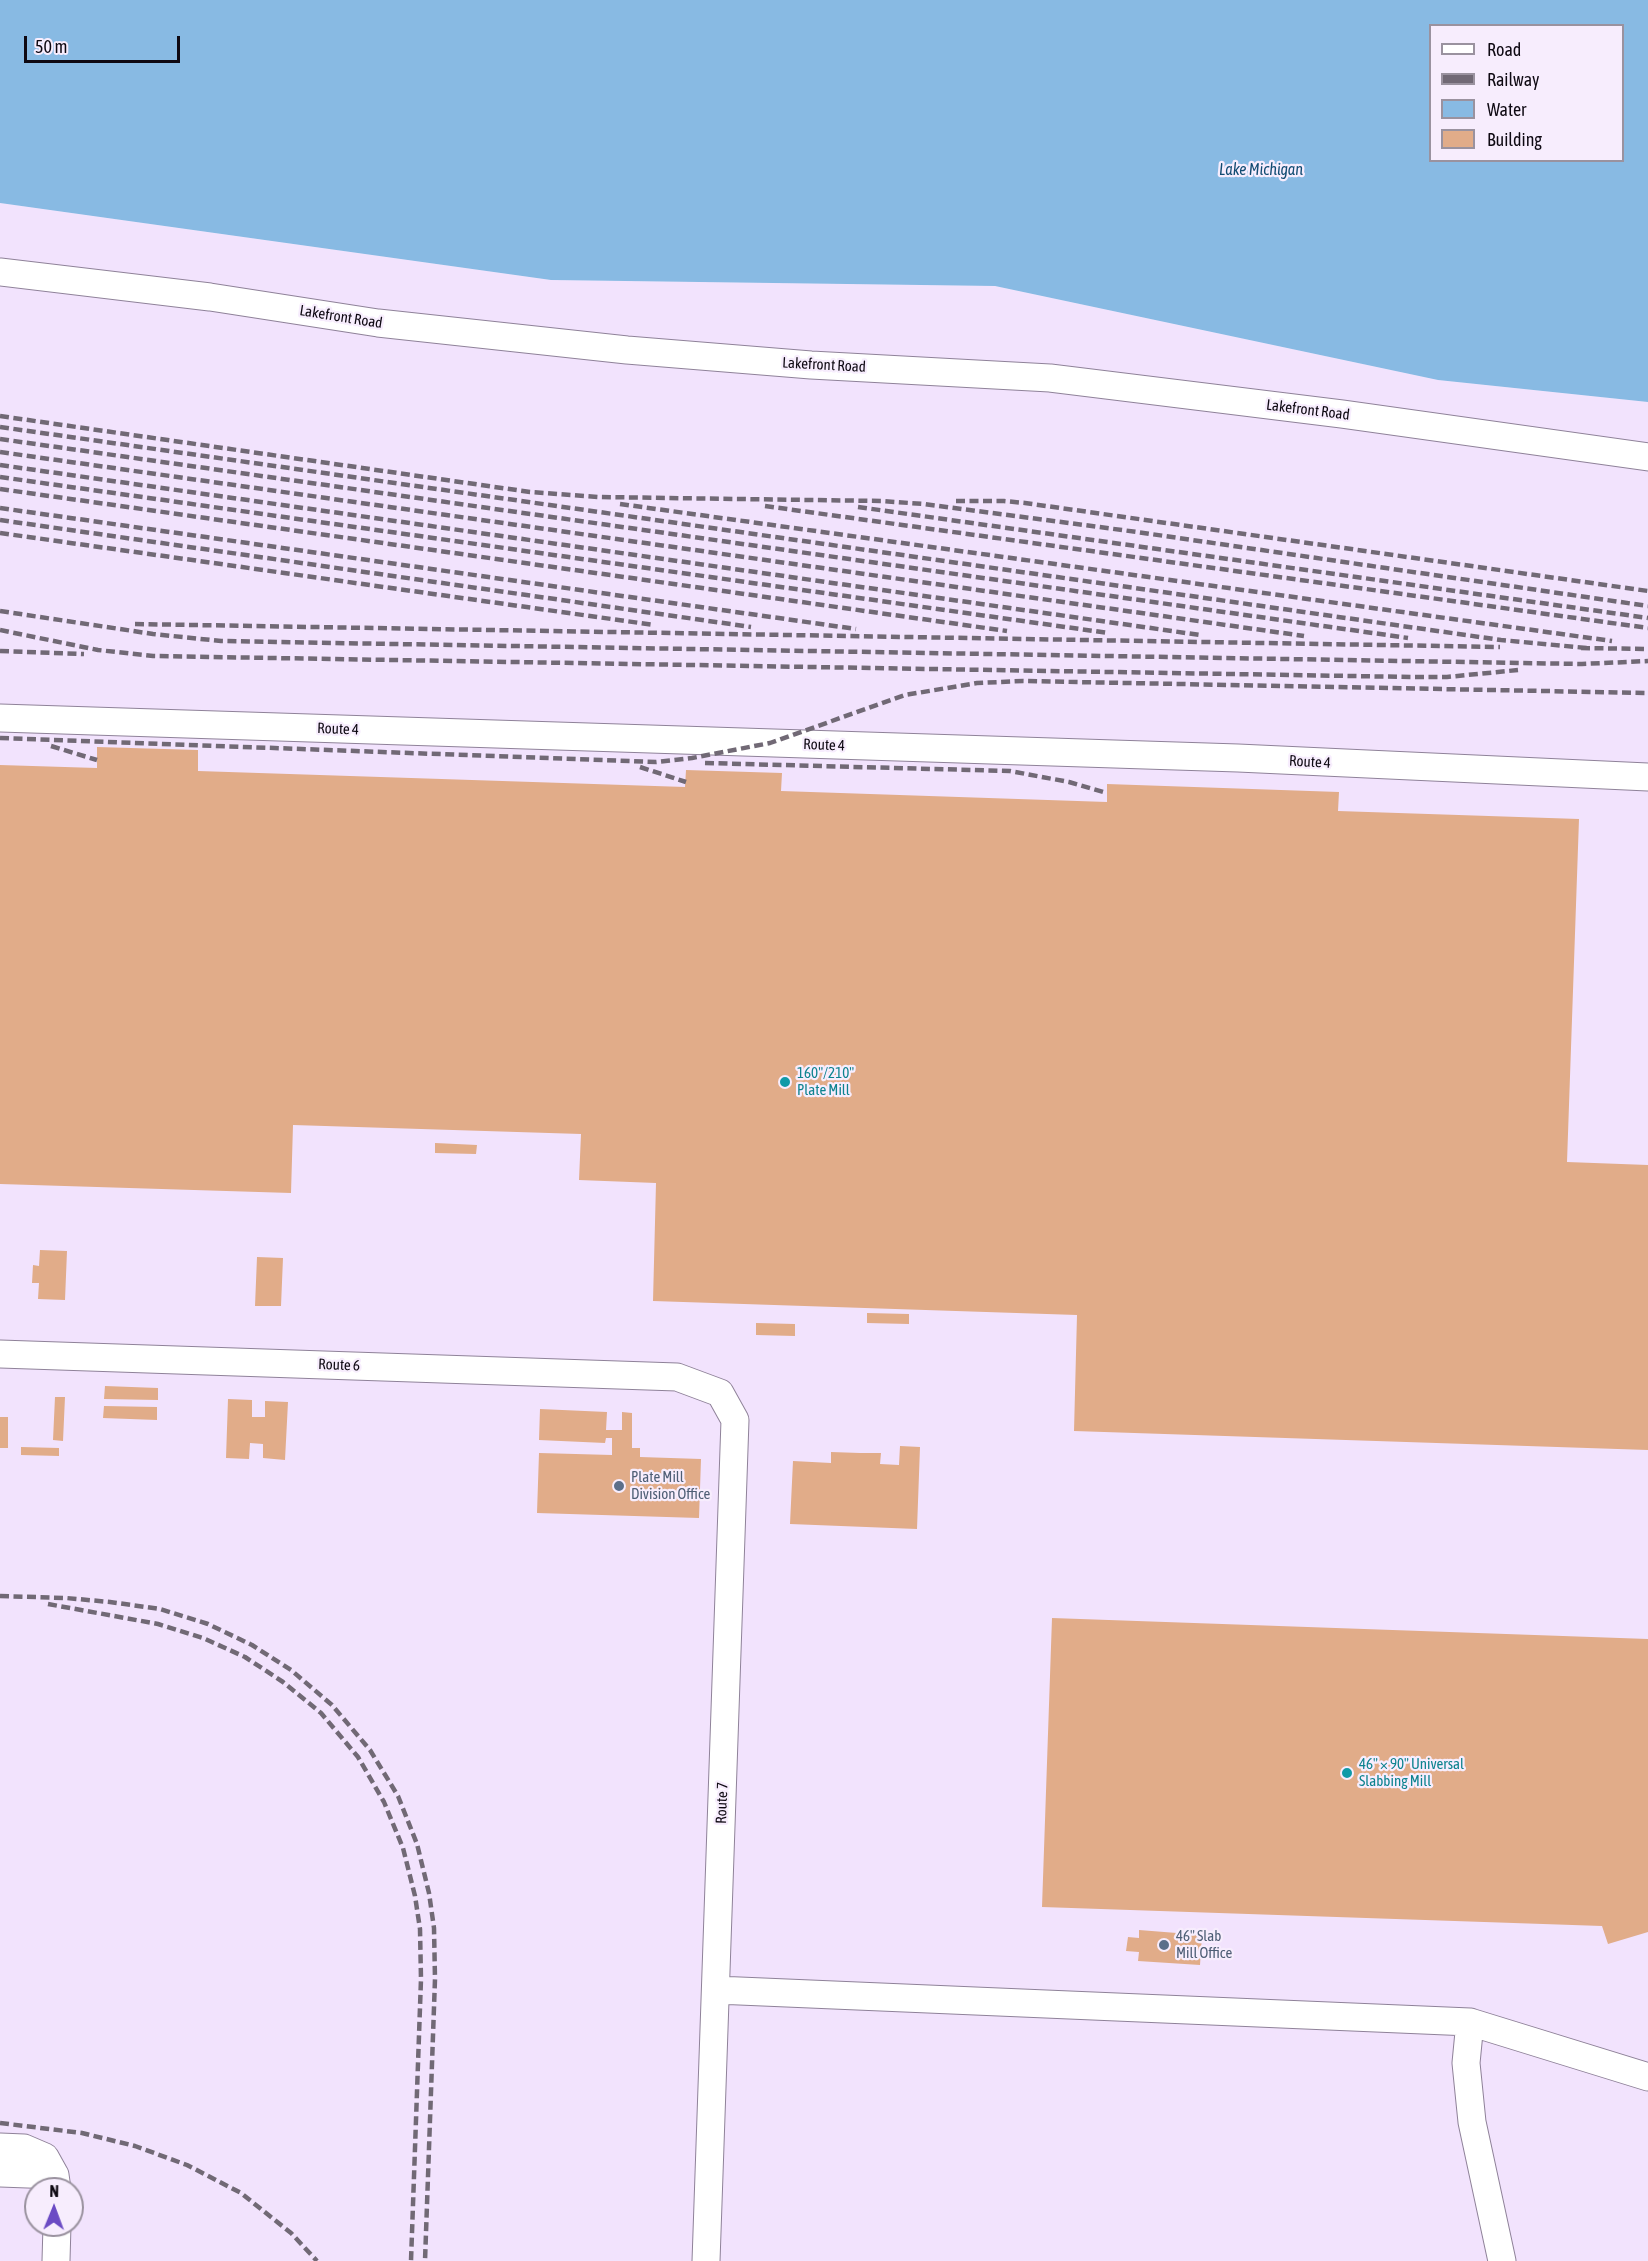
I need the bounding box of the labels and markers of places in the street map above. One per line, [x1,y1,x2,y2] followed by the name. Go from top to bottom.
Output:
[797,1064,854,1099] place label: 160"/210" Plate Mill
[778,1075,792,1089] marker: 160"/210" Plate Mill
[631,1468,710,1503] place label: Plate Mill Division Office
[612,1479,626,1493] marker: Plate Mill Division Office
[1359,1755,1464,1790] place label: 46" × 90" Universal Slabbing Mill
[1340,1766,1354,1780] marker: 46" × 90" Universal Slabbing Mill
[1176,1927,1232,1962] place label: 46" Slab Mill Office
[1157,1938,1171,1952] marker: 46" Slab Mill Office

